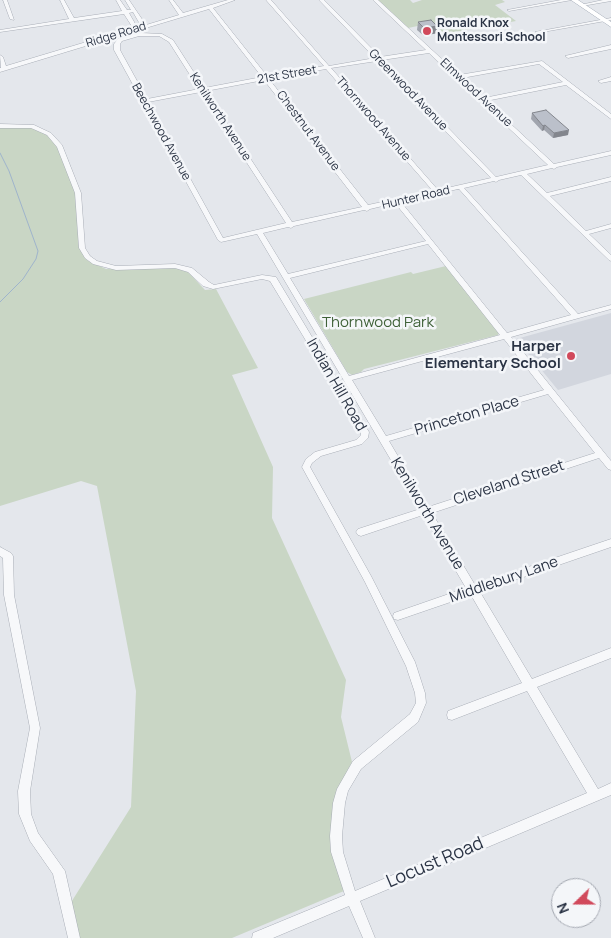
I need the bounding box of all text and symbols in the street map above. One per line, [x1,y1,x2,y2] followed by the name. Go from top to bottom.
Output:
[437,17,546,45] place label: Ronald Knox Montessori School
[84,19,148,51] street label: Ridge Road
[421,25,433,37] marker: Ronald Knox Montessori School
[366,46,450,134] street label: Greenwood Avenue
[437,56,515,130] street label: Elmwood Avenue
[256,63,318,87] street label: 21st Street
[186,70,254,164] street label: Kenilworth Avenue
[333,74,413,164] street label: Thornwood Avenue
[128,81,194,183] street label: Beechwood Avenue
[273,88,343,174] street label: Chestnut Avenue
[381,183,451,213] street label: Hunter Road
[322,314,434,332] park label: Thornwood Park
[302,335,370,435] street label: Indian Hill Road
[425,338,561,373] place label: Harper Elementary School
[565,350,577,362] marker: Harper Elementary School
[413,392,521,440] street label: Princeton Place
[386,455,468,573] street label: Kenilworth Avenue
[451,457,567,509] street label: Cleveland Street
[447,553,561,607] street label: Middlebury Lane
[383,833,487,893] street label: Locust Road
[551,878,601,928] north arrow
[552,900,573,917] text: N

